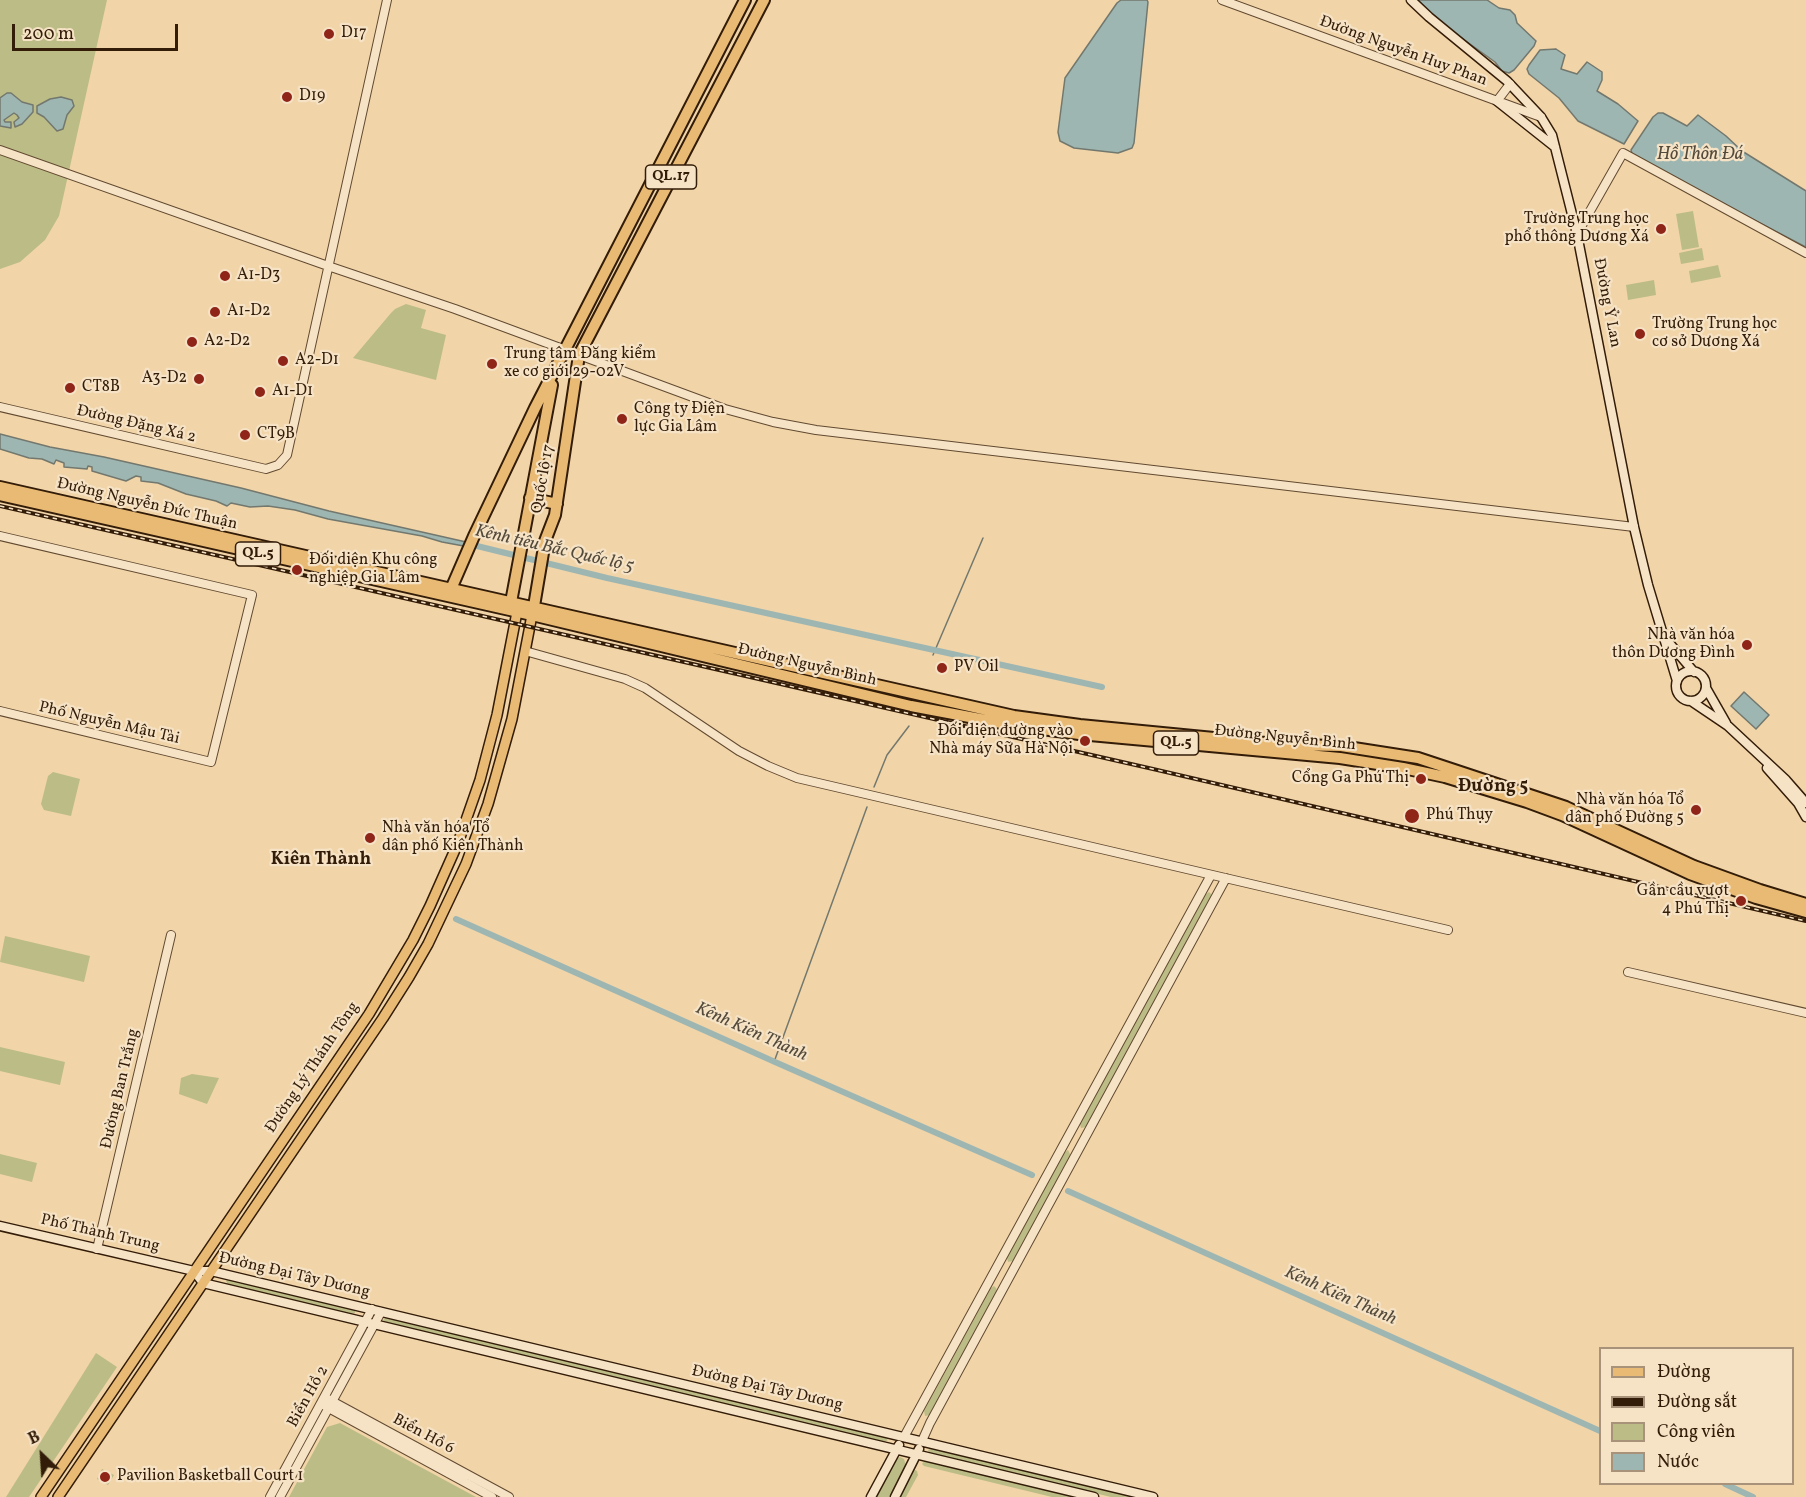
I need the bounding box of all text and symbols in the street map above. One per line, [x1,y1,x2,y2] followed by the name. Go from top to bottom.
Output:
[15,12,182,50] scale bar
[1316,13,1490,91] street label: Đường Nguyễn Huy Phan
[23,22,74,47] text: 200 m
[341,24,367,44] place label: D17
[322,27,336,41] marker: D17
[299,87,325,107] place label: D19
[280,90,294,104] marker: D19
[1657,145,1743,167] water label: Hồ Thôn Đá
[646,165,696,189] road number: QL.17
[1505,210,1649,248] place label: Trường Trung học phổ thông Dương Xá
[1654,222,1668,236] marker: Trường Trung học phổ thông Dương Xá
[1588,257,1624,349] street label: Đường Ỷ Lan
[237,266,280,286] place label: A1-D3
[218,269,232,283] marker: A1-D3
[227,302,270,322] place label: A1-D2
[208,305,222,319] marker: A1-D2
[1652,315,1777,353] place label: Trường Trung học cơ sở Dương Xá
[1633,327,1647,341] marker: Trường Trung học cơ sở Dương Xá
[204,332,250,352] place label: A2-D2
[185,335,199,349] marker: A2-D2
[504,345,656,383] place label: Trung tâm Đăng kiểm xe cơ giới 29-02V
[295,351,339,371] place label: A2-D1
[276,354,290,368] marker: A2-D1
[485,357,499,371] marker: Trung tâm Đăng kiểm xe cơ giới 29-02V
[142,369,187,389] place label: A3-D2
[192,372,206,386] marker: A3-D2
[82,378,120,398] place label: CT8B
[63,381,77,395] marker: CT8B
[272,382,313,402] place label: A1-D1
[253,385,267,399] marker: A1-D1
[634,400,725,438] place label: Công ty Điện lực Gia Lâm
[74,402,198,448] street label: Đường Đặng Xá 2
[615,412,629,426] marker: Công ty Điện lực Gia Lâm
[257,425,295,445] place label: CT9B
[238,428,252,442] marker: CT9B
[528,443,560,515] street label: Quốc lộ 17
[55,475,239,535] street label: Đường Nguyễn Đức Thuận
[472,521,636,579] water label: Kênh tiêu Bắc Quốc lộ 5
[236,542,280,566] road number: QL.5
[309,551,437,589] place label: Đối diện Khu công nghiệp Gia Lâm
[290,563,304,577] marker: Đối diện Khu công nghiệp Gia Lâm
[1612,626,1735,664] place label: Nhà văn hóa thôn Dương Đình
[1740,638,1754,652] marker: Nhà văn hóa thôn Dương Đình
[736,641,878,691] street label: Đường Nguyễn Bình
[954,658,999,678] place label: PV Oil
[935,661,949,675] marker: PV Oil
[37,698,181,750] street label: Phố Nguyễn Mậu Tài
[929,722,1073,760] place label: Đối diện đường vào Nhà máy Sữa Hà Nội
[1213,722,1357,756] street label: Đường Nguyễn Bình
[1154,731,1198,755] road number: QL.5
[1078,734,1092,748] marker: Đối diện đường vào Nhà máy Sữa Hà Nội
[1292,769,1409,789] place label: Cổng Ga Phú Thị
[1414,772,1428,786] marker: Cổng Ga Phú Thị
[1458,777,1528,799] district label: Đường 5
[1565,791,1684,829] place label: Nhà văn hóa Tổ dân phố Đường 5
[1689,803,1703,817] marker: Nhà văn hóa Tổ dân phố Đường 5
[1426,806,1493,826] place label: Phú Thụy
[1403,807,1421,825] marker: Phú Thụy
[382,819,524,857] place label: Nhà văn hóa Tổ dân phố Kiên Thành
[363,831,377,845] marker: Nhà văn hóa Tổ dân phố Kiên Thành
[271,850,371,872] district label: Kiên Thành
[1637,882,1729,920] place label: Gần cầu vượt 4 Phú Thị
[1734,894,1748,908] marker: Gần cầu vượt 4 Phú Thị
[262,999,364,1137] street label: Đường Lý Thánh Tông
[692,999,810,1067] water label: Kênh Kiên Thành
[98,1027,144,1151] street label: Đường Ban Trắng
[39,1211,161,1257] street label: Phố Thành Trung
[217,1249,371,1303] street label: Đường Đại Tây Dương
[1281,1263,1399,1331] water label: Kênh Kiên Thành
[1599,1347,1794,1485] legend
[1657,1360,1711,1385] text: Đường
[690,1362,844,1416] street label: Đường Đại Tây Dương
[284,1363,334,1431] street label: Biển Hồ 2
[1657,1390,1737,1415] text: Đường sắt
[389,1411,457,1459] street label: Biển Hồ 6
[1657,1420,1736,1445] text: Công viên
[12,1425,72,1485] north arrow
[25,1426,44,1451] text: B
[1657,1450,1699,1475] text: Nước
[117,1467,304,1487] place label: Pavilion Basketball Court 1
[98,1470,112,1484] marker: Pavilion Basketball Court 1

